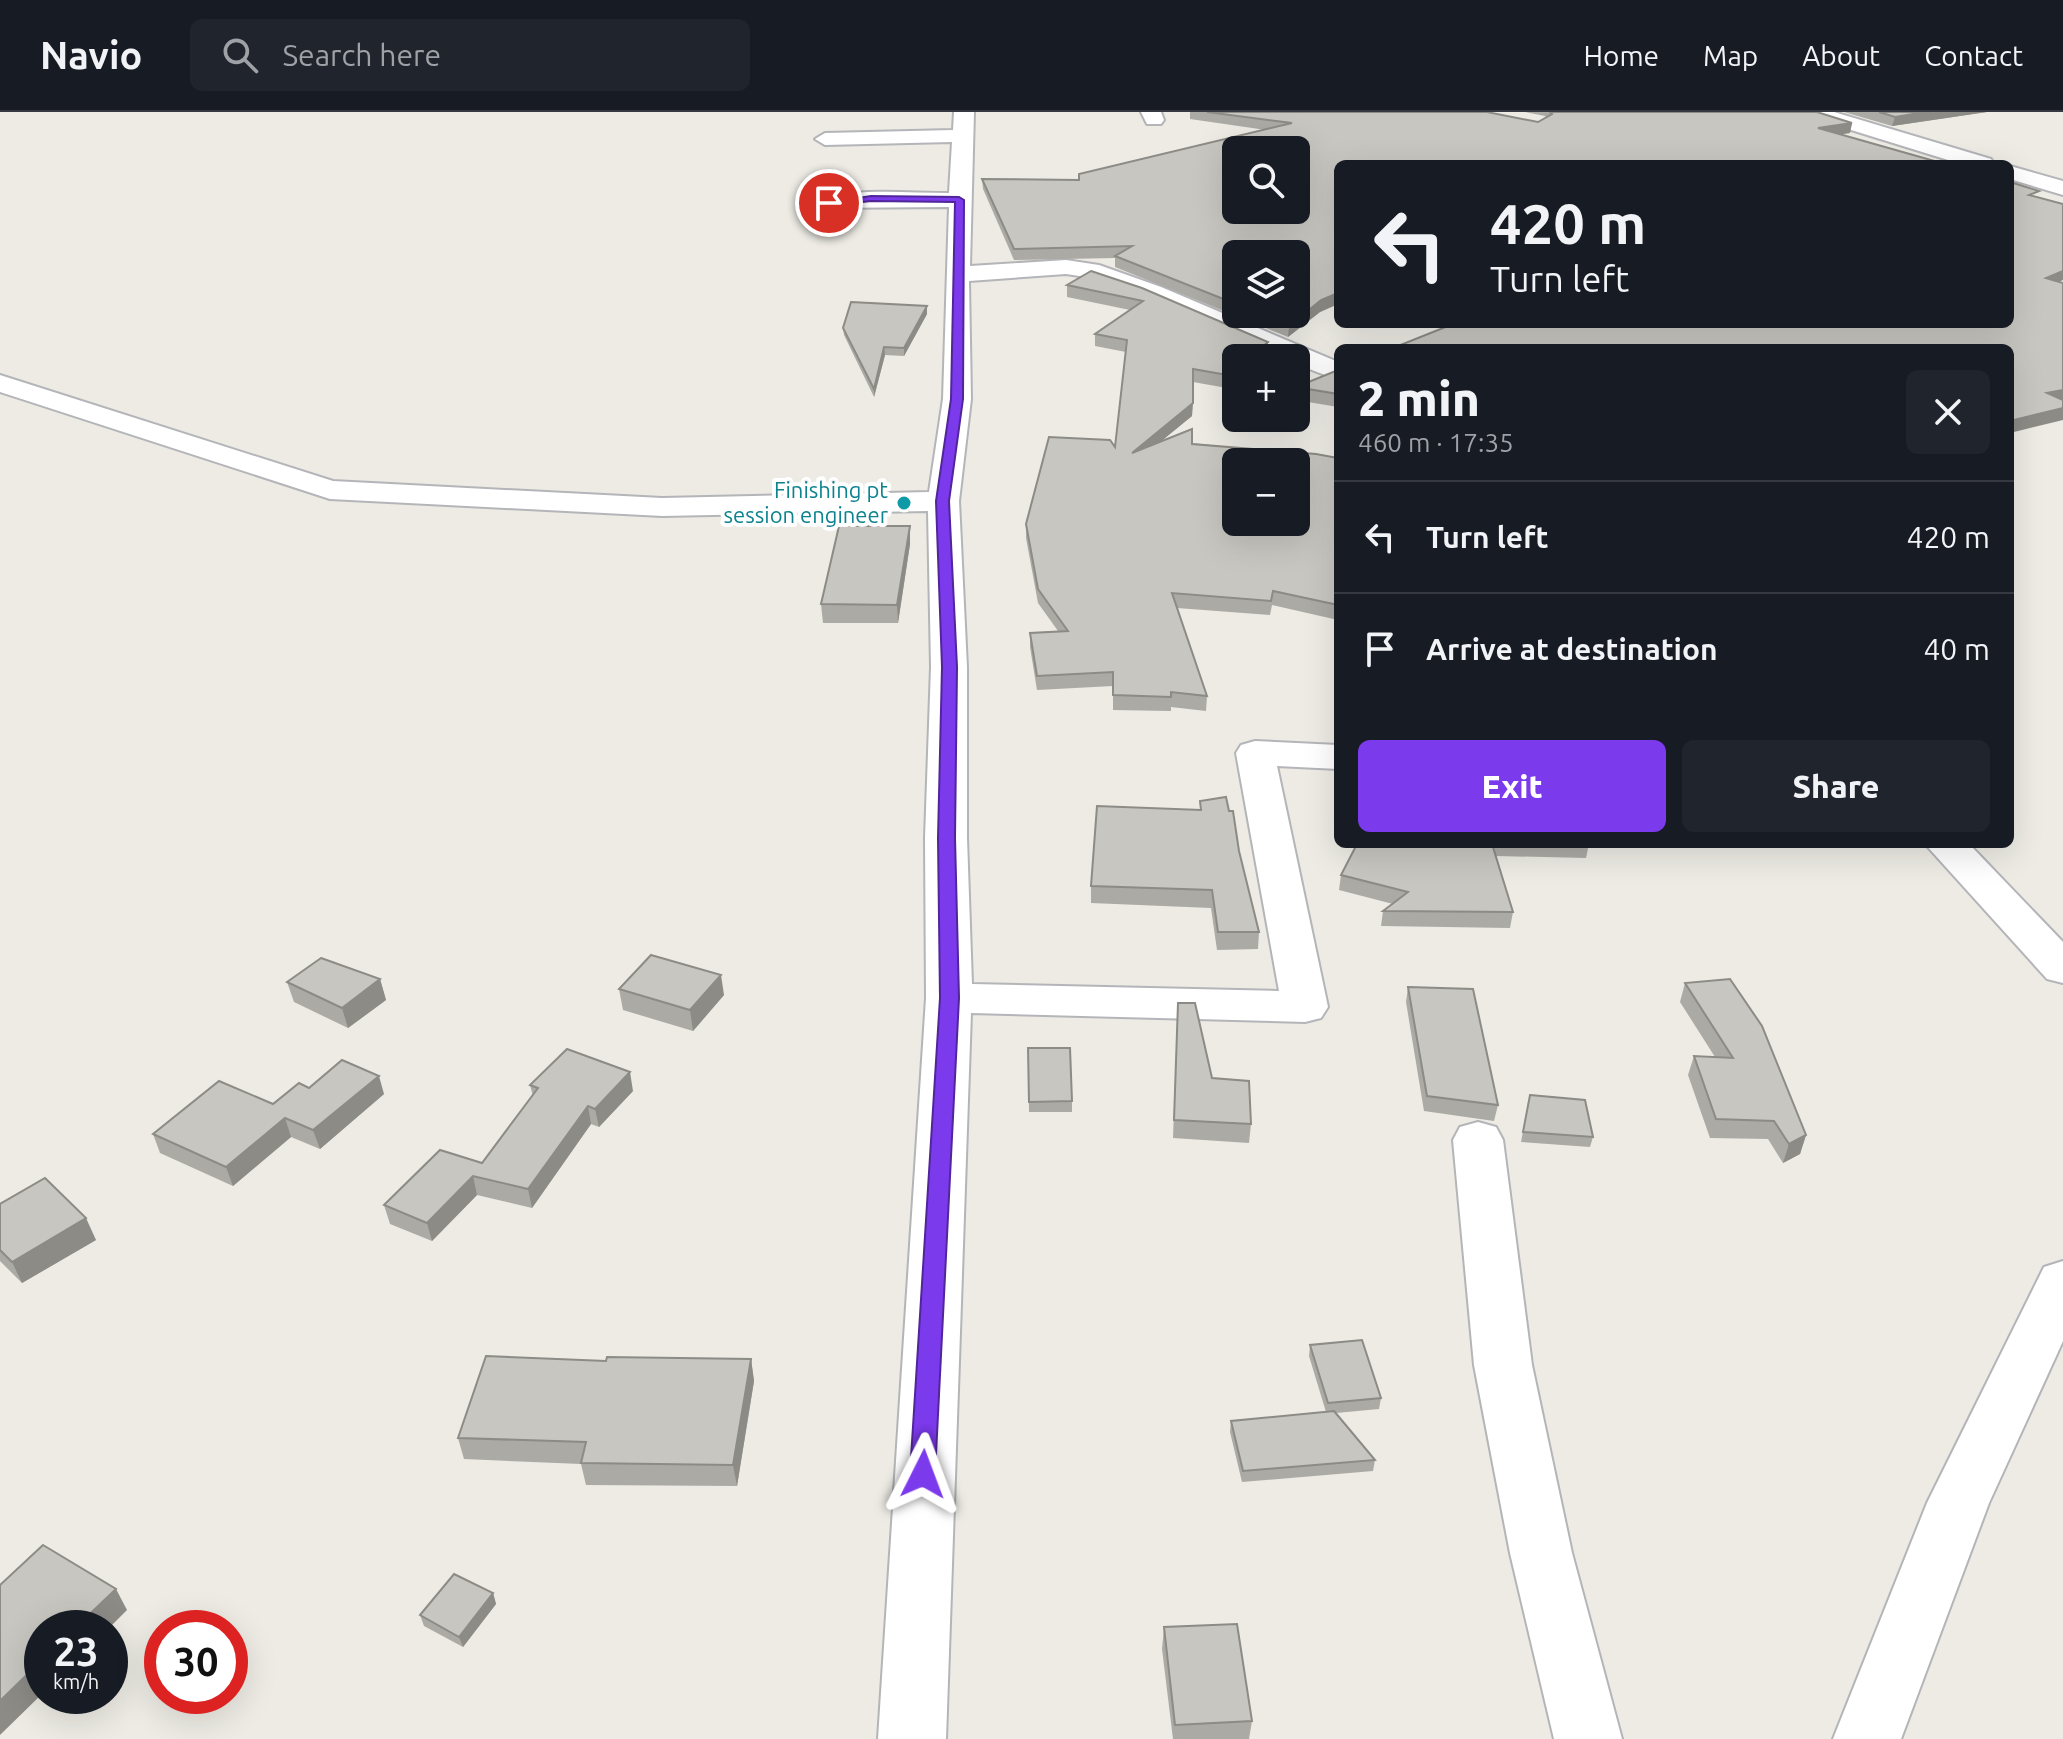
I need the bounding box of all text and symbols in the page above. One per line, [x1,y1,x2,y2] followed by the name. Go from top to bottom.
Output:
[190,19,750,91] search box
[218,33,262,77] icon: search
[40,34,142,76] text: Navio
[282,38,441,72] text: Search here
[1584,40,1659,71] text: Home
[1703,40,1758,71] text: Map
[1802,40,1880,71] text: About
[1924,40,2023,71] text: Contact
[1222,136,1310,536] map controls
[1222,136,1310,224] button: search
[795,169,863,237] pin
[807,181,851,225] icon: arrive
[1358,192,1462,296] icon: left
[1490,192,1646,255] text: 420 m
[1222,240,1310,328] button: layers
[1490,258,1629,299] text: Turn left
[1222,344,1310,432] button: +
[1906,370,1990,454] button: close
[1358,371,1480,425] text: 2 min
[1358,428,1514,457] text: 460 m · 17:35
[1222,448,1310,536] button: −
[724,477,889,527] place label: Finishing pt session engineer
[895,494,913,512] marker: Finishing pt session engineer
[1358,515,1402,559] icon: left
[1426,520,1548,554] text: Turn left
[1906,520,1990,554] text: 420 m
[1358,627,1402,671] icon: arrive
[1426,632,1718,666] text: Arrive at destination
[1923,632,1990,666] text: 40 m
[1358,740,1666,832] button: Exit
[1682,740,1990,832] button: Share
[881,1432,965,1516] position arrow
[144,1610,248,1714] speed limit sign: 30
[53,1629,99,1674] text: 23
[53,1670,99,1693] text: km/h

